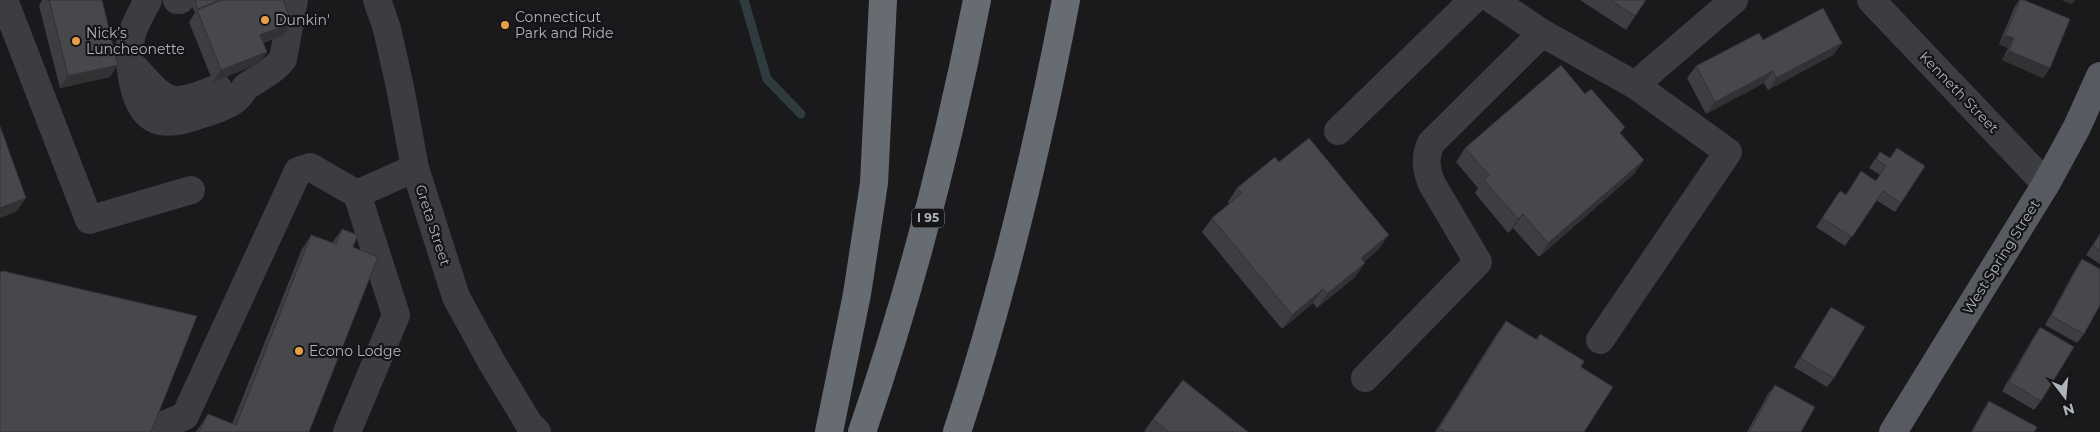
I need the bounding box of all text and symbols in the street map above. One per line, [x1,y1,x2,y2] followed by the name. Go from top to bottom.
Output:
[515,8,613,42] place label: Connecticut Park and Ride
[275,11,330,29] place label: Dunkin'
[259,14,271,26] marker: Dunkin'
[499,19,511,31] marker: Connecticut Park and Ride
[86,24,185,58] place label: Nick’s Luncheonette
[70,35,82,47] marker: Nick’s Luncheonette
[1915,47,2003,137] street label: Kenneth Street
[411,182,455,268] street label: Greta Street
[1958,196,2044,318] street label: West Spring Street
[912,208,944,228] road number: I 95
[309,342,401,360] place label: Econo Lodge
[293,345,305,357] marker: Econo Lodge
[2040,372,2090,422] north arrow
[2061,399,2077,420] text: N

